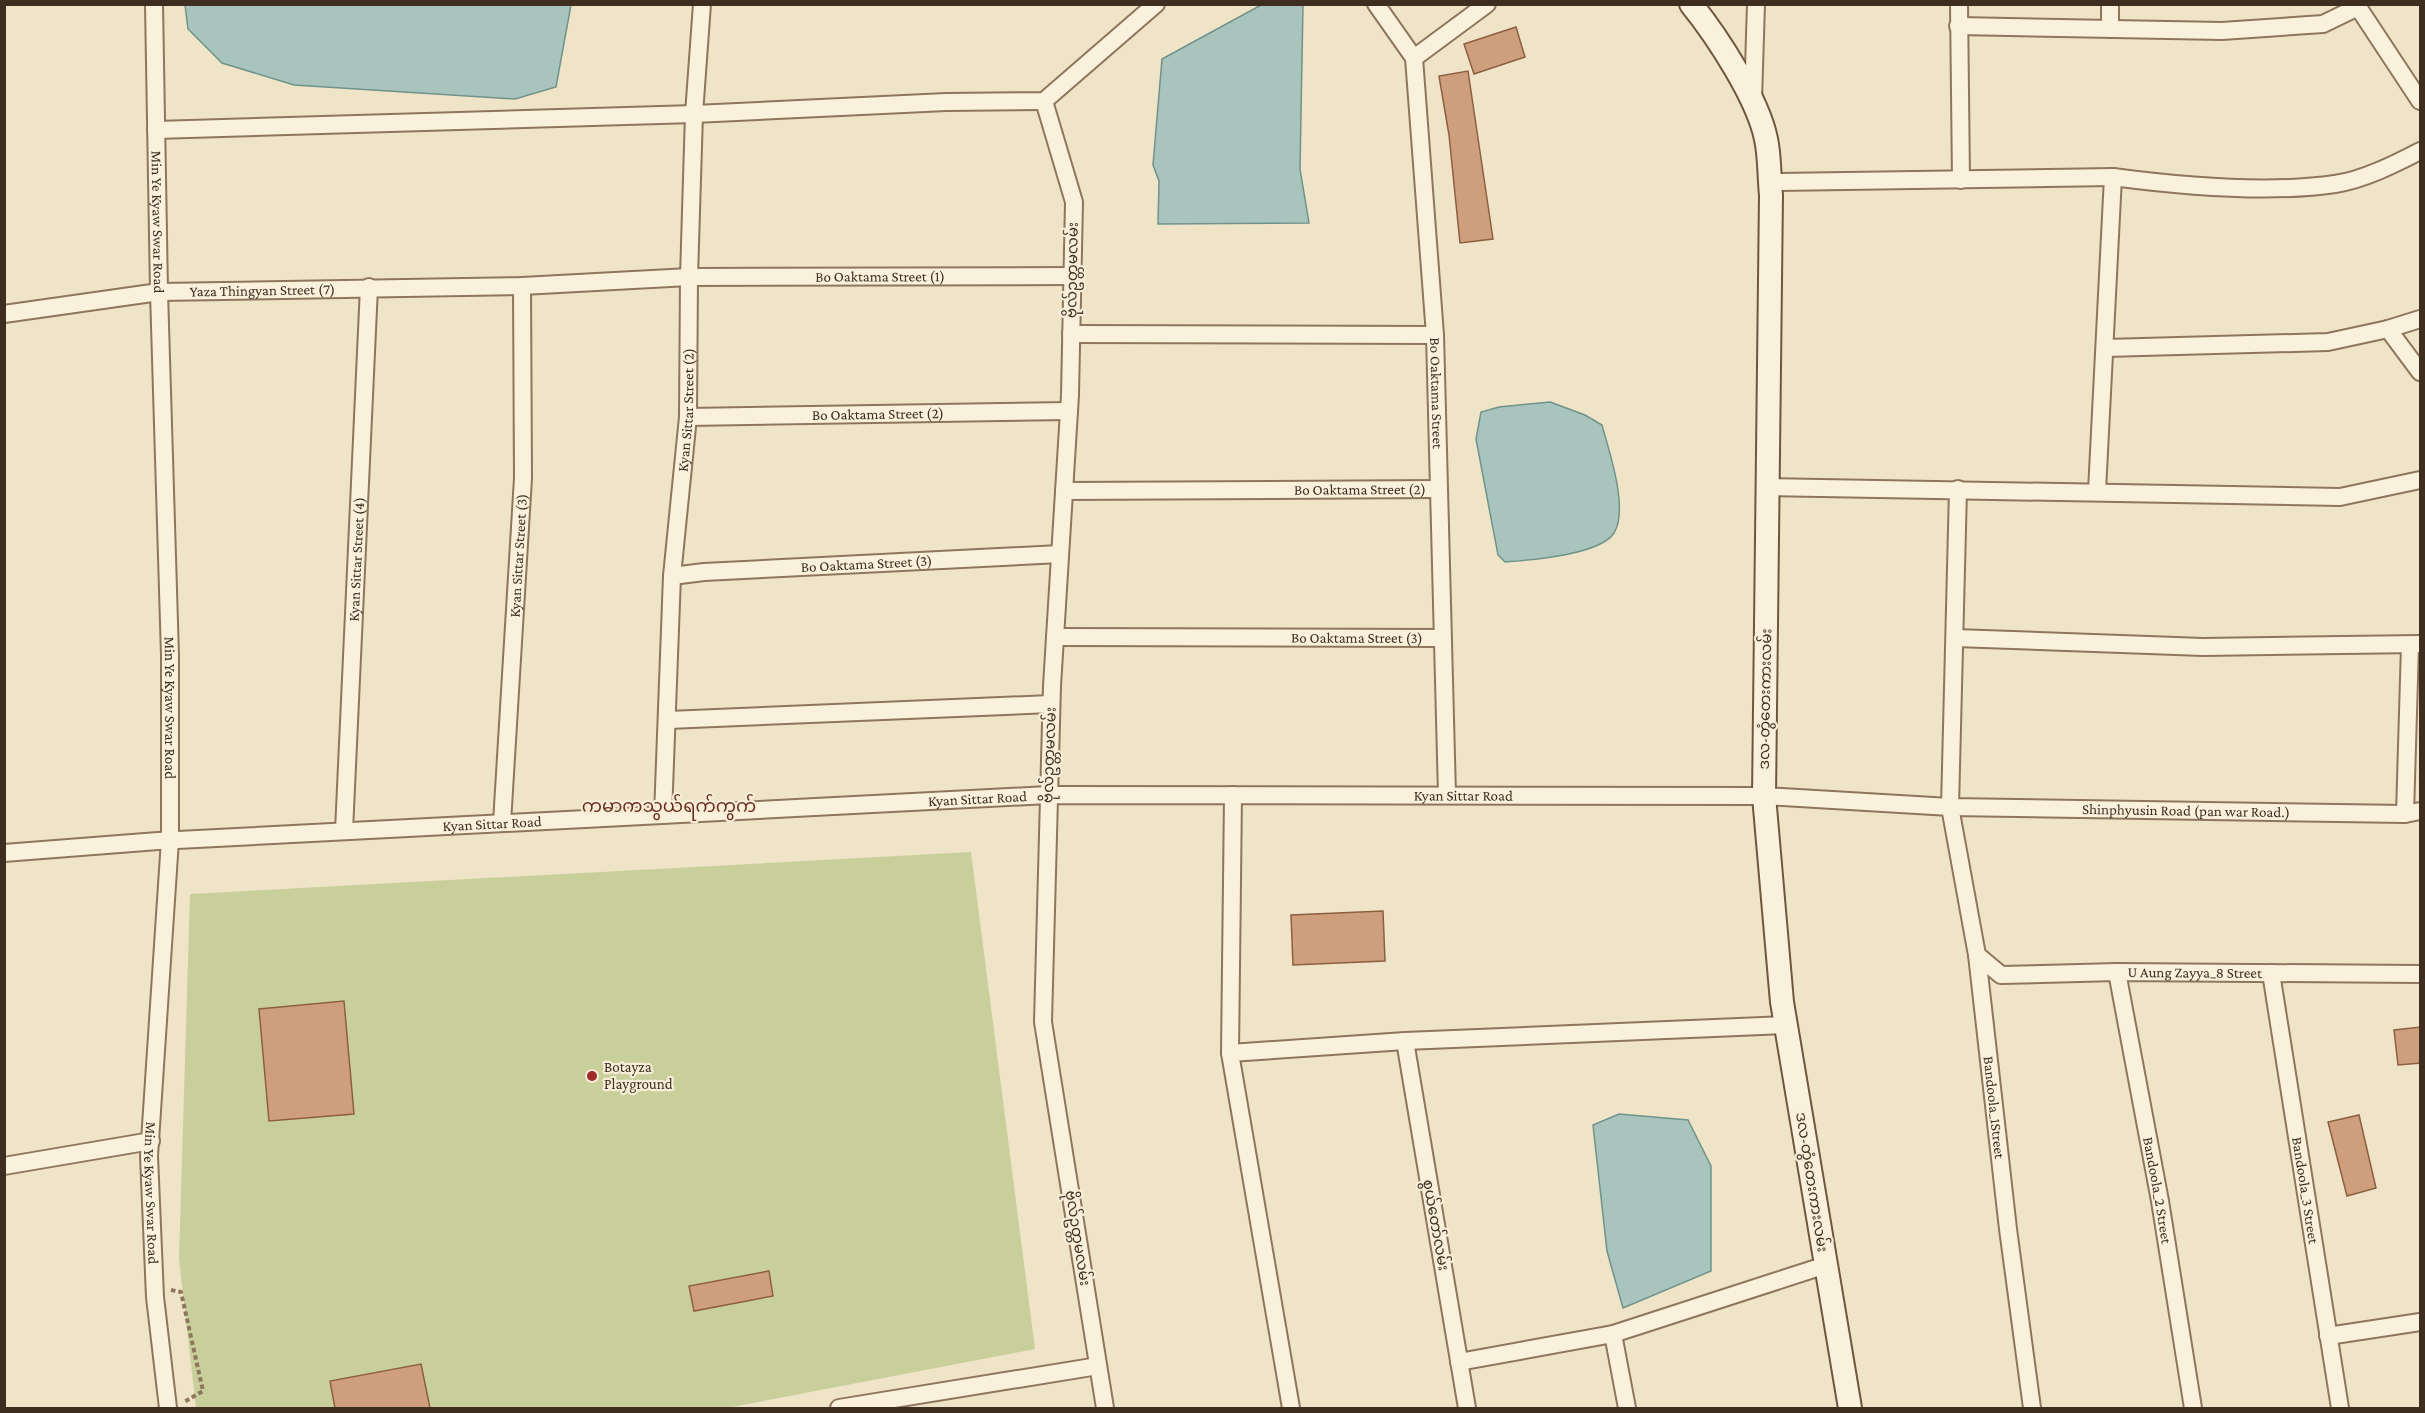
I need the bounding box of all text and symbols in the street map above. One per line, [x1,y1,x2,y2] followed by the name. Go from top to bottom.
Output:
[148,151,167,293] street label: Min Ye Kyaw Swar Road
[1061,222,1085,318] street label: ဗိုလ်ဥတ္တမလမ်း
[815,268,945,285] street label: Bo Oaktama Street (1)
[189,281,335,300] street label: Yaza Thingyan Street (7)
[1427,337,1446,450] street label: Bo Oaktama Street
[675,348,697,473] street label: Kyan Sittar Street (2)
[812,405,944,423] street label: Bo Oaktama Street (2)
[1294,481,1426,498] street label: Bo Oaktama Street (2)
[507,493,531,618] street label: Kyan Sittar Street (3)
[346,497,368,622] street label: Kyan Sittar Street (4)
[800,552,933,575] street label: Bo Oaktama Street (3)
[1754,628,1777,770] street label: ဒလ-တွံတေးကားလမ်း
[1291,630,1423,647] street label: Bo Oaktama Street (3)
[161,636,178,779] street label: Min Ye Kyaw Swar Road
[1037,707,1063,803] street label: ဗိုလ်ဥတ္တမလမ်း
[928,788,1027,810] street label: Kyan Sittar Road
[1414,788,1513,805] street label: Kyan Sittar Road
[582,793,756,821] district label: ကမာကသွယ်ရက်ကွက်
[2082,801,2290,821] street label: Shinphyusin Road (pan war Road.)
[442,813,542,835] street label: Kyan Sittar Road
[2127,964,2263,982] street label: U Aung Zayya_8 Street
[1981,1055,2008,1161] street label: Bandoola_1Street
[604,1059,673,1093] place label: Botayza Playground
[585,1069,599,1083] marker: Botayza Playground
[1790,1111,1833,1253] street label: ဒလ-တွံတေးကားလမ်း
[141,1121,162,1265] street label: Min Ye Kyaw Swar Road
[2140,1136,2175,1246] street label: Bandoola_2 Street
[2289,1136,2322,1246] street label: Bandoola_3 Street
[1417,1178,1454,1272] street label: စွယ်တော်လမ်း
[1059,1189,1095,1287] street label: ဗိုလ်ဥတ္တမလမ်း

